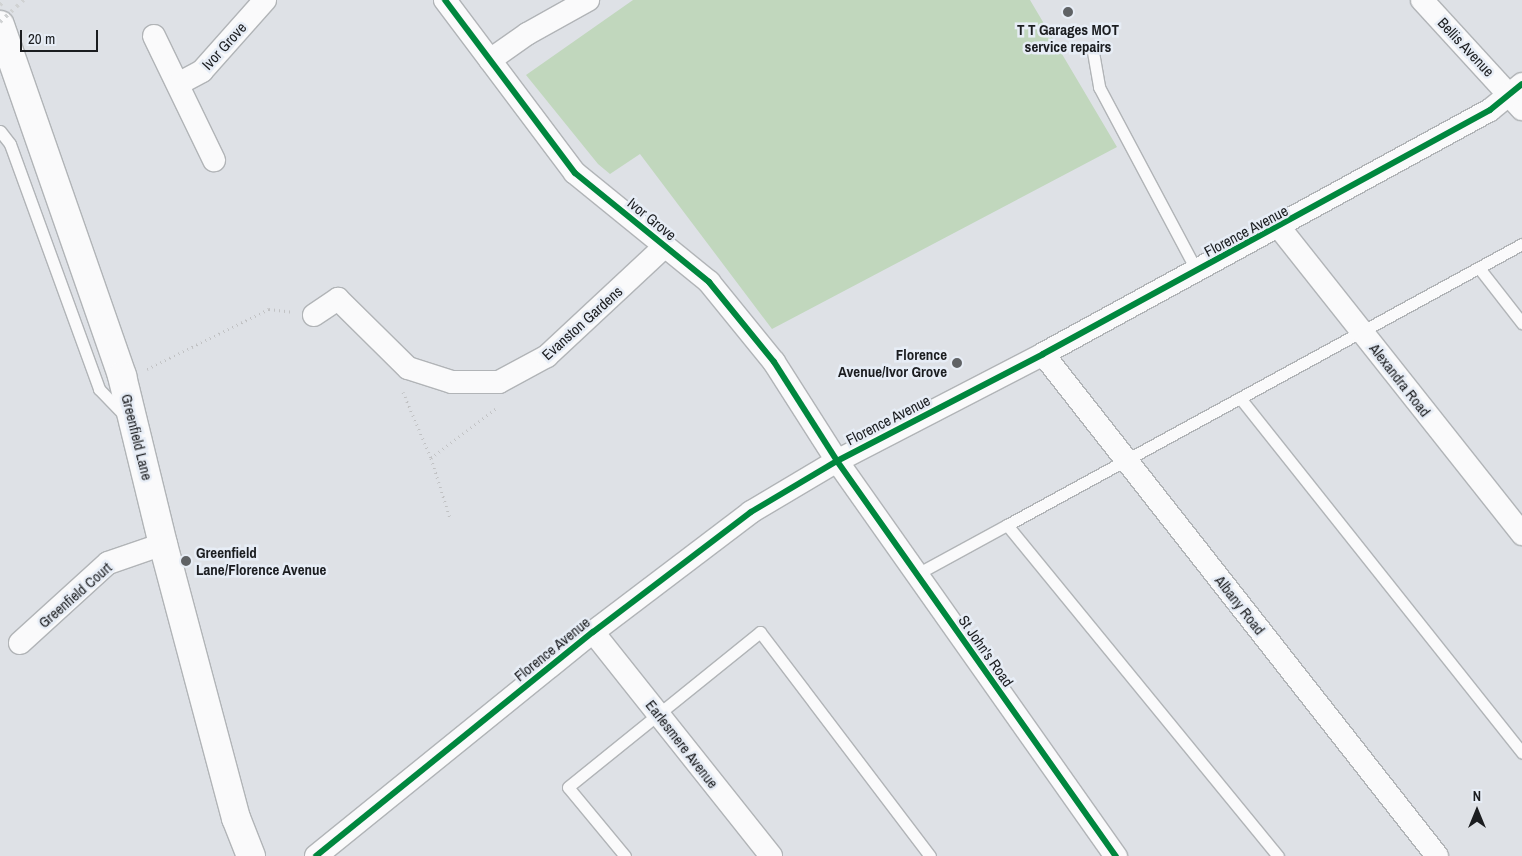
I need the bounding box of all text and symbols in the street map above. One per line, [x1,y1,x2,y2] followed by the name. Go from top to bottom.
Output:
[1062,6,1074,18] marker: T T Garages MOT service repairs
[1434,13,1498,81] street label: Bellis Avenue
[198,19,250,73] street label: Ivor Grove
[22,20,100,52] scale bar
[1017,20,1119,55] place label: T T Garages MOT service repairs
[28,28,55,49] text: 20 m
[624,194,680,244] street label: Ivor Grove
[1201,201,1291,261] street label: Florence Avenue
[538,282,626,364] street label: Evanston Gardens
[1366,340,1434,420] street label: Alexandra Road
[838,345,947,380] place label: Florence Avenue/Ivor Grove
[951,357,963,369] marker: Florence Avenue/Ivor Grove
[843,391,933,449] street label: Florence Avenue
[118,392,156,482] street label: Greenfield Lane
[196,543,327,578] place label: Greenfield Lane/Florence Avenue
[180,555,192,567] marker: Greenfield Lane/Florence Avenue
[35,558,115,632] street label: Greenfield Court
[1211,572,1269,638] street label: Albany Road
[955,612,1017,690] street label: St John's Road
[510,613,594,685] street label: Florence Avenue
[642,696,722,792] street label: Earlesmere Avenue
[1452,786,1502,836] north arrow
[1473,787,1481,805] text: N

